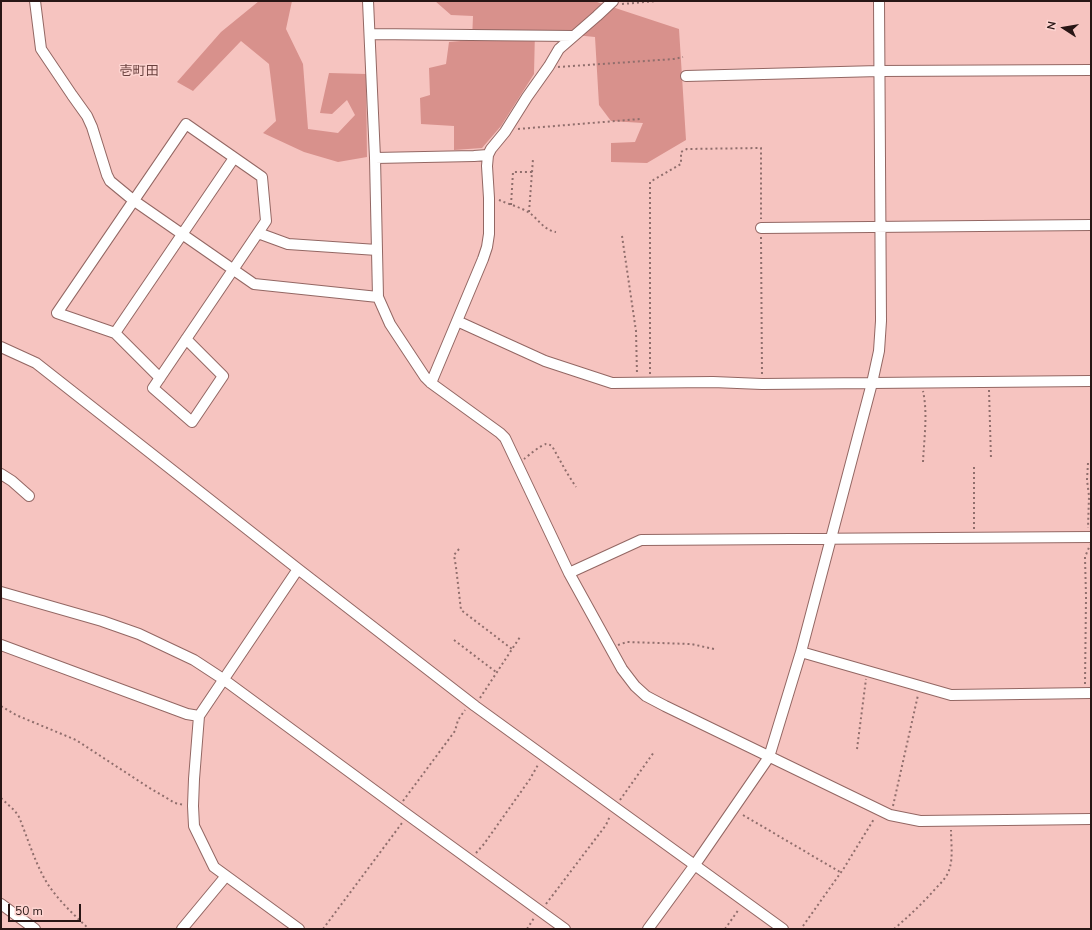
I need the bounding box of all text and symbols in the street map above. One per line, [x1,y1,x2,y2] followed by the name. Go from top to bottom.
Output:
[1044,8,1084,48] north arrow
[1044,20,1060,31] text: N
[120,64,158,80] district label: 壱町田
[10,896,83,922] scale bar
[15,903,43,919] text: 50 m

